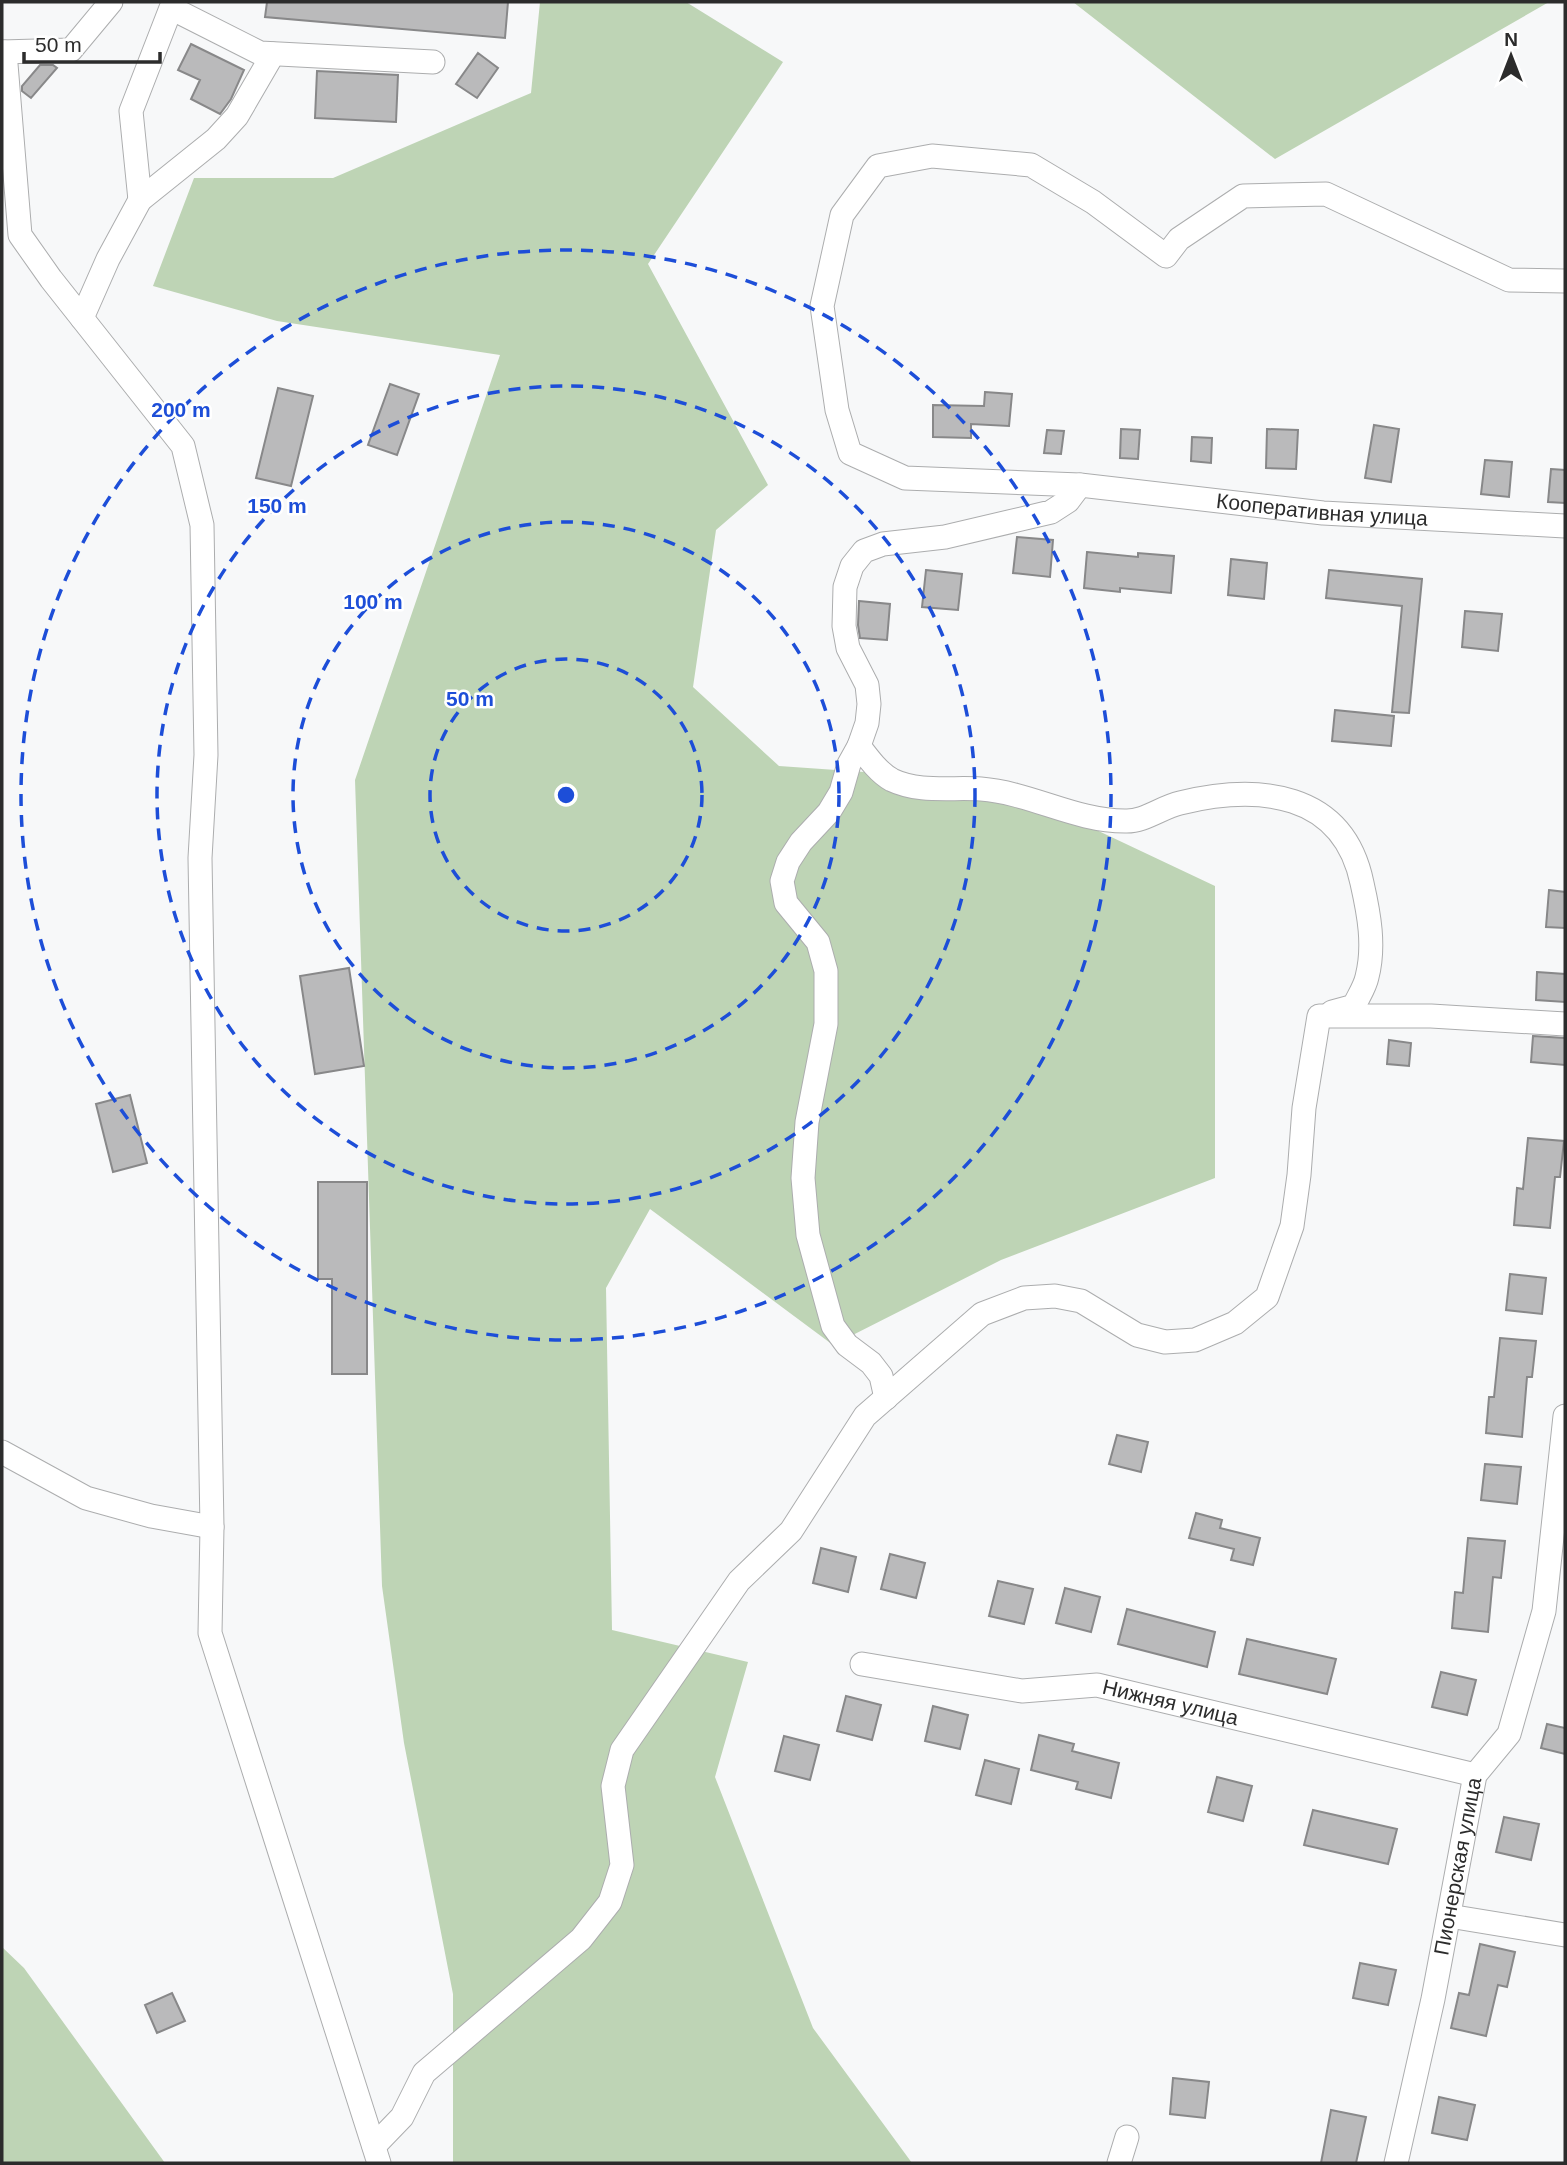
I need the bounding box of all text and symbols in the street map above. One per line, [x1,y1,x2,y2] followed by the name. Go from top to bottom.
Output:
[24,21,161,65] scale bar
[1476,21,1546,91] north arrow
[1504,29,1518,50] text: N
[35,33,82,56] text: 50 m
[151,398,211,421] text: 200 m
[1215,489,1429,530] street label: Кооперативная улица
[247,494,307,517] text: 150 m
[343,590,403,613] text: 100 m
[446,687,494,710] text: 50 m
[554,783,578,807] centre of rings
[1100,1675,1241,1729] street label: Нижняя улица
[1429,1775,1485,1957] street label: Пионерская улица

